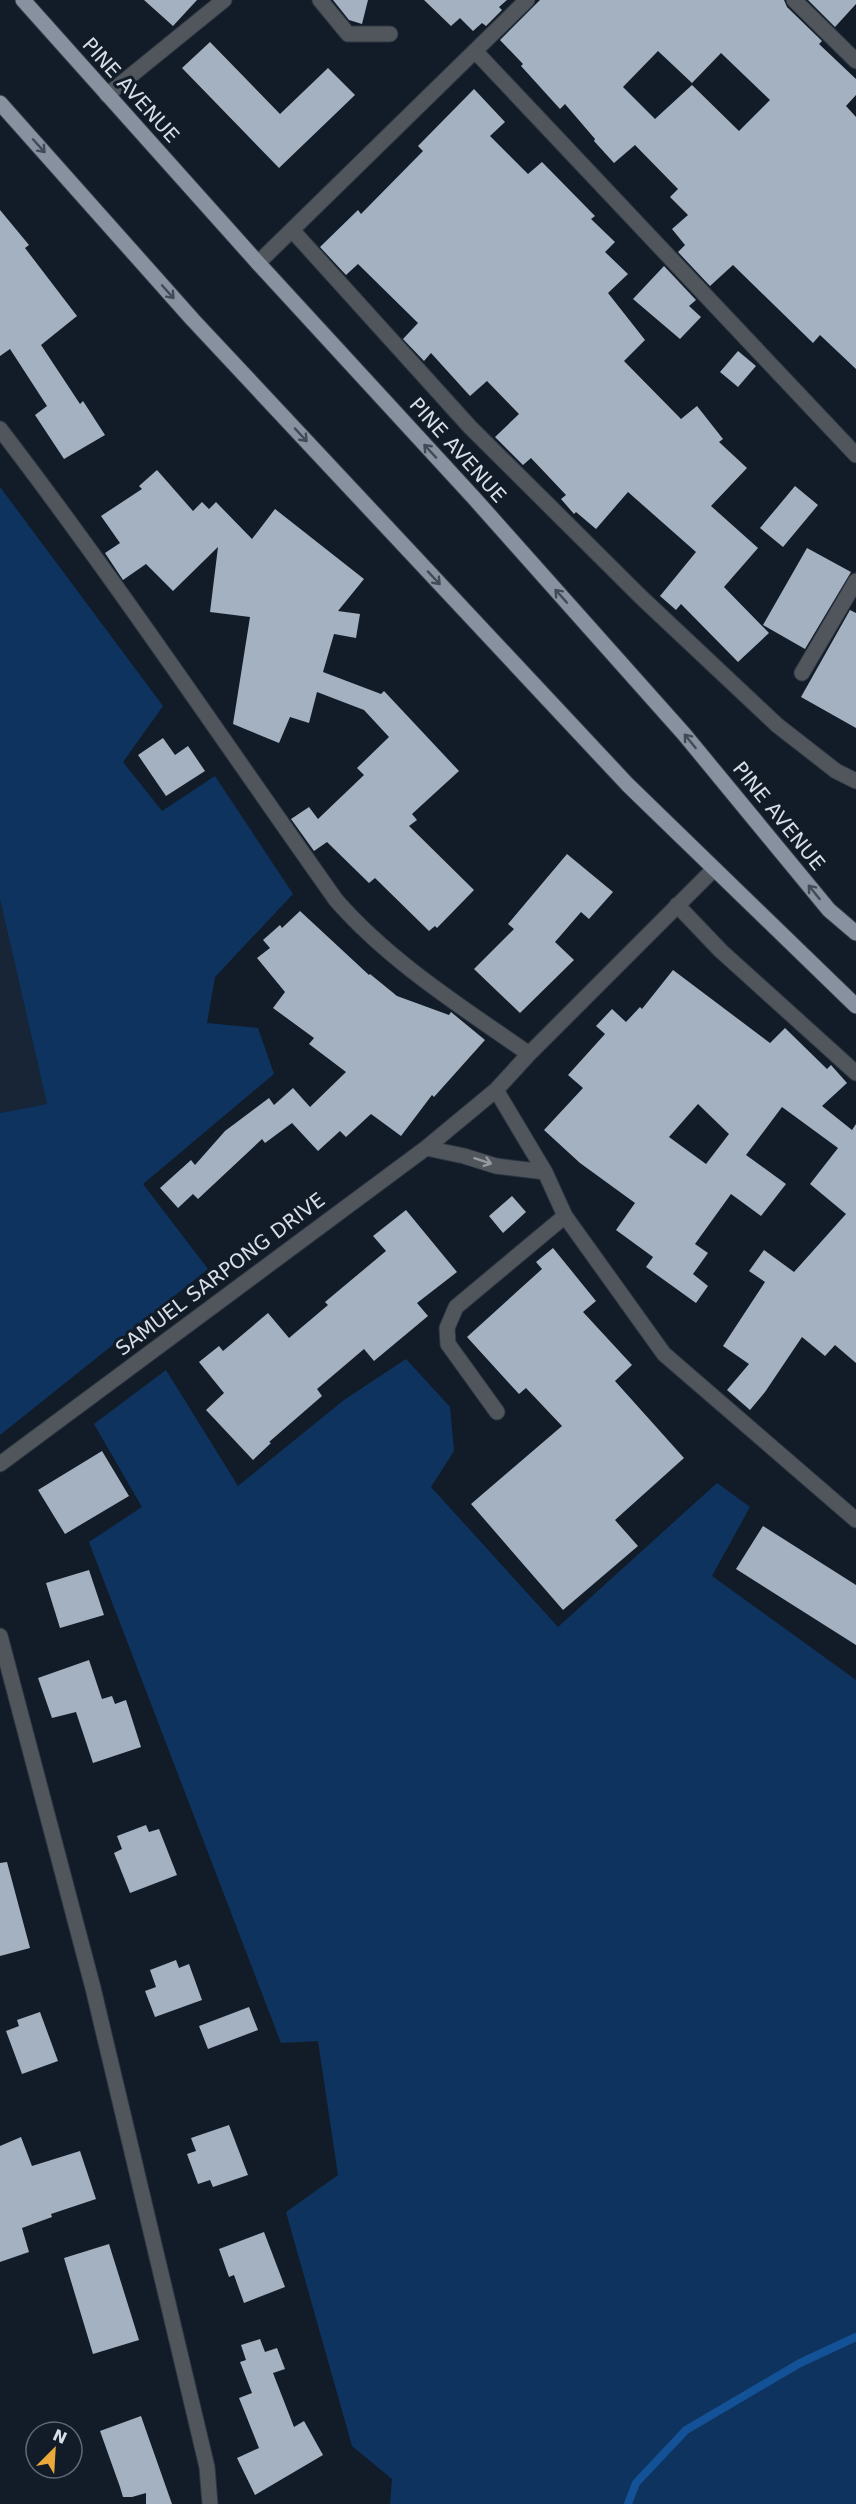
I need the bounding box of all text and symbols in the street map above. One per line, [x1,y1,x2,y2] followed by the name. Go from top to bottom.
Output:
[78,33,184,147] street label: PINE AVENUE
[32,138,46,153] one-way arrow
[161,285,175,300] one-way arrow
[405,393,511,507] street label: PINE AVENUE
[293,428,308,443] one-way arrow
[423,443,437,458] one-way arrow
[427,570,441,585] one-way arrow
[554,588,568,603] one-way arrow
[684,734,697,750] one-way arrow
[728,757,830,875] street label: PINE AVENUE
[807,885,821,900] one-way arrow
[473,1157,492,1168] one-way arrow
[111,1188,329,1360] street label: SAMUEL SARPONG DRIVE
[24,2420,84,2480] north arrow
[50,2425,70,2448] text: N

